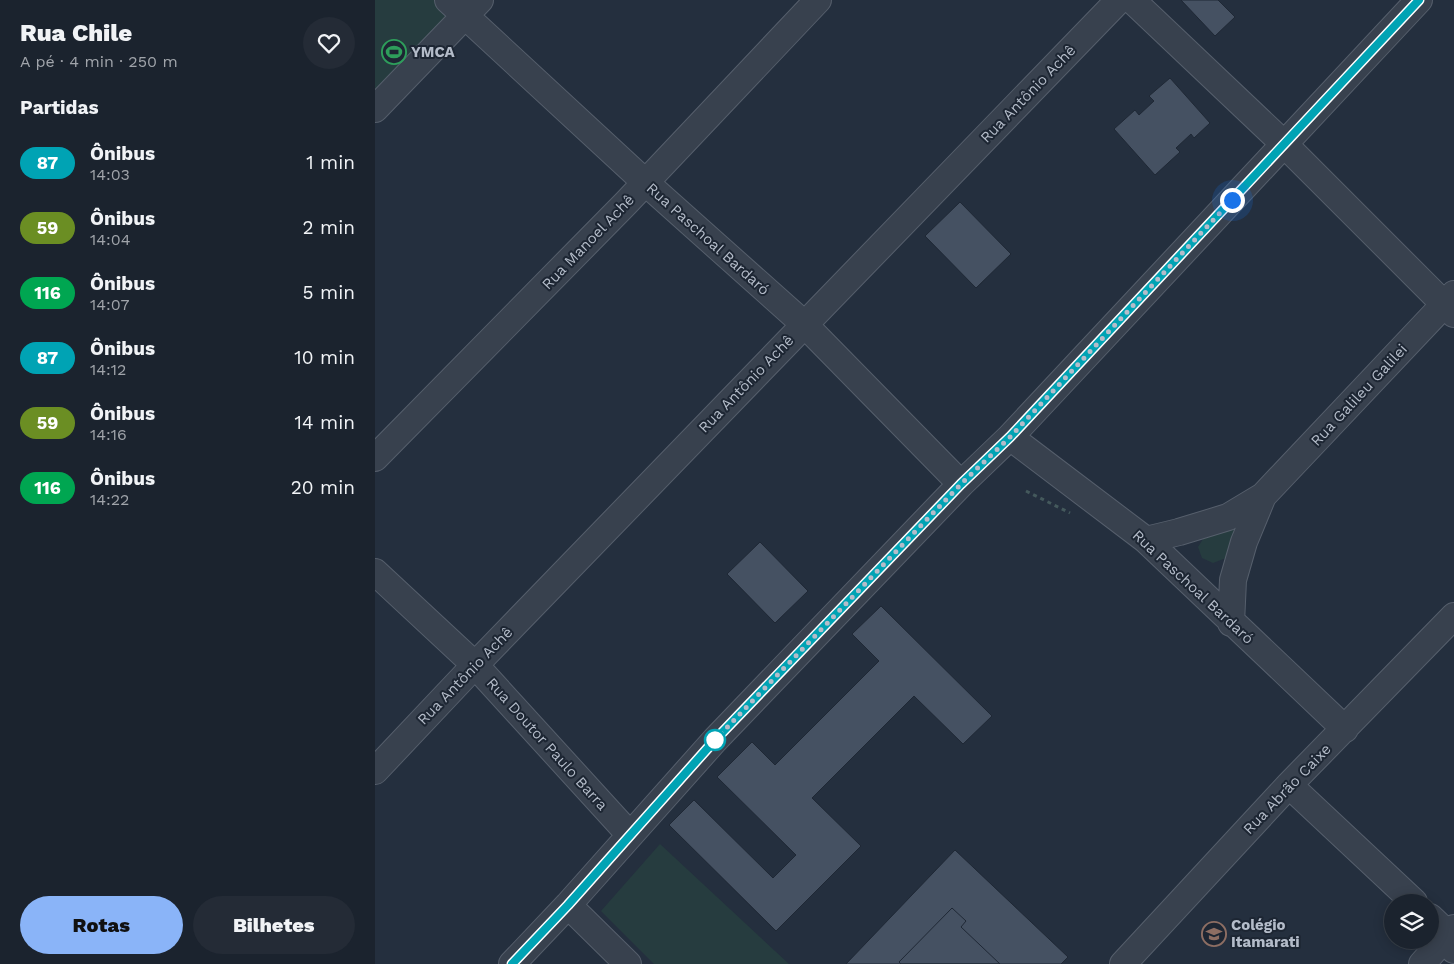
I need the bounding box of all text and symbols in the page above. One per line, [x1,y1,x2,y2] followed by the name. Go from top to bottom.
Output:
[303,17,355,69] button: heart
[20,19,132,47] text: Rua Chile
[381,39,407,65] sports icon: YMCA
[977,41,1079,147] street label: Rua Antônio Achê
[411,43,456,61] place label: YMCA
[20,52,178,71] text: A pé · 4 min · 250 m
[20,96,99,119] text: Partidas
[90,142,155,165] text: Ônibus
[306,151,355,174] text: 1 min
[37,152,58,173] text: 87
[90,165,130,184] text: 14:03
[643,179,773,299] street label: Rua Paschoal Bardaró
[1220,188,1245,213] your location
[538,191,638,293] street label: Rua Manoel Achê
[90,207,155,230] text: Ônibus
[303,216,355,239] text: 2 min
[37,217,58,238] text: 59
[90,230,130,249] text: 14:04
[90,272,155,295] text: Ônibus
[303,281,355,304] text: 5 min
[34,282,61,303] text: 116
[90,295,129,314] text: 14:07
[695,331,797,437] street label: Rua Antônio Achê
[90,337,155,360] text: Ônibus
[1307,340,1411,450] street label: Rua Galileu Galilei
[294,346,355,369] text: 10 min
[37,347,58,368] text: 87
[90,360,126,379] text: 14:12
[90,402,155,425] text: Ônibus
[295,411,355,434] text: 14 min
[37,412,58,433] text: 59
[90,425,127,444] text: 14:16
[90,467,155,490] text: Ônibus
[291,476,355,499] text: 20 min
[34,477,61,498] text: 116
[90,490,129,509] text: 14:22
[1129,526,1257,648] street label: Rua Paschoal Bardaró
[414,623,516,729] street label: Rua Antônio Achê
[483,674,612,814] street label: Rua Doutor Paulo Barra
[704,729,726,751] unlabelled marker
[1239,740,1335,838] street label: Rua Abrão Caixe
[1384,894,1439,949] map controls
[1384,894,1439,949] button: layers
[20,896,183,954] button: Rotas
[193,896,355,954] button: Bilhetes
[1231,916,1300,951] place label: Colégio Itamarati
[1201,921,1227,947] school or university icon: Colégio Itamarati

